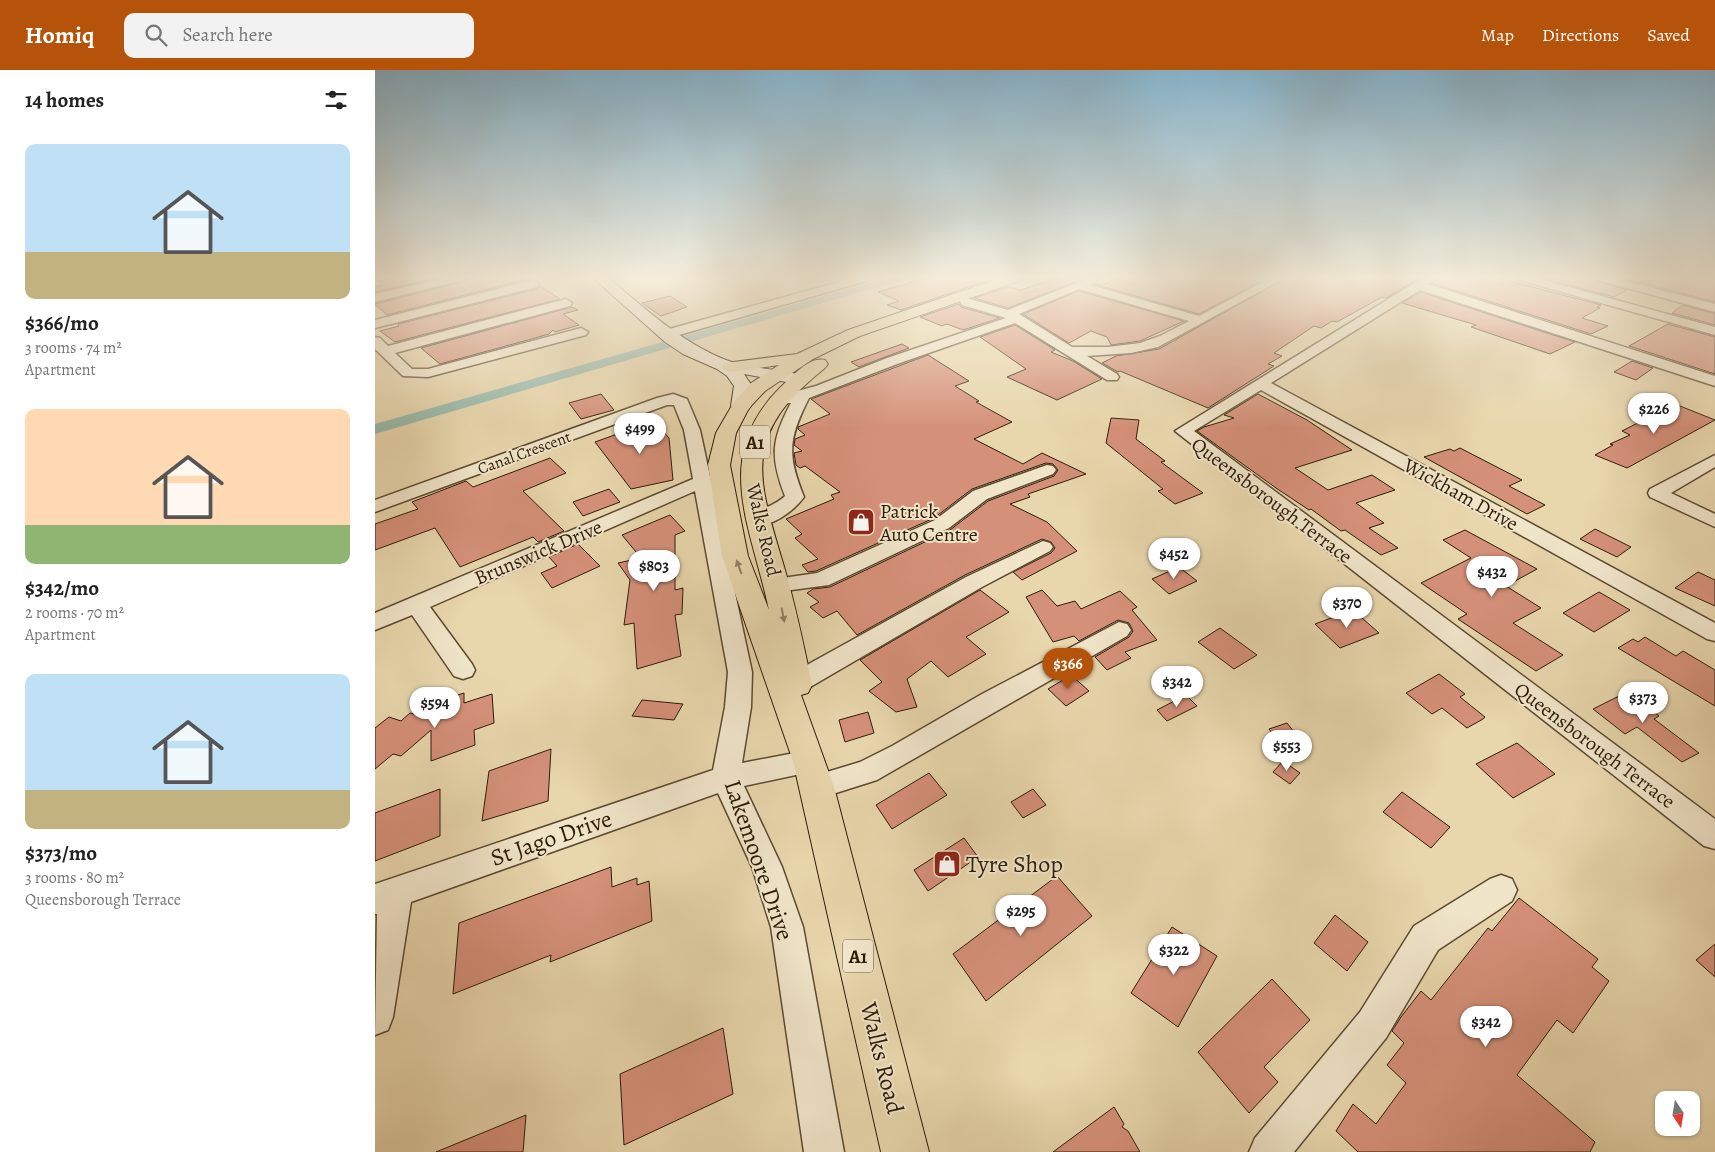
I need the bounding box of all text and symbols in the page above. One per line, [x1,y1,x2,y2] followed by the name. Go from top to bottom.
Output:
[124,13,474,58] search box
[25,19,94,51] text: Homiq
[142,21,170,49] icon: search
[182,22,273,48] text: Search here
[1481,23,1514,47] text: Map
[1542,23,1619,47] text: Directions
[1647,23,1690,47] text: Saved
[25,86,104,114] text: 14 homes
[322,86,350,114] icon: filters
[143,177,233,267] icon: home
[25,309,99,337] text: $366/mo
[25,337,122,359] text: 3 rooms · 74 m²
[25,359,96,381] text: Apartment
[1624,392,1684,435] pin: $226
[1639,398,1669,420] text: $226
[610,412,670,455] pin: $499
[625,418,655,440] text: $499
[475,426,574,480] street label: Canal Crescent
[740,426,770,458] road number: A1
[1186,431,1358,570] street label: Queensborough Terrace
[143,442,233,532] icon: home
[1398,451,1523,537] street label: Wickham Drive
[739,480,787,580] street label: Walks Road
[879,498,978,548] place label: Patrick Auto Centre
[846,507,876,537] shop icon: Patrick Auto Centre
[470,513,606,592] street label: Brunswick Drive
[1144,538,1204,580] pin: $452
[1159,543,1189,565] text: $452
[624,550,684,592] pin: $803
[639,555,669,577] text: $803
[1462,556,1522,598] pin: $432
[735,559,743,574] one-way arrow
[1477,561,1507,583] text: $432
[25,574,99,602] text: $342/mo
[1317,586,1377,629] pin: $370
[1332,592,1362,614] text: $370
[25,602,124,624] text: 2 rooms · 70 m²
[779,608,787,624] one-way arrow
[25,624,96,646] text: Apartment
[1038,648,1098,690] pin: $366
[1053,653,1083,675] text: $366
[1147,666,1207,708] pin: $342
[1162,671,1192,693] text: $342
[1509,676,1681,815] street label: Queensborough Terrace
[1613,682,1673,724] pin: $373
[405,686,465,729] pin: $594
[1629,687,1657,709] text: $373
[420,692,450,714] text: $594
[143,707,233,797] icon: home
[1257,730,1317,772] pin: $553
[1273,735,1301,757] text: $553
[717,775,801,945] street label: Lakemoore Drive
[486,802,616,874] street label: St Jago Drive
[25,839,97,867] text: $373/mo
[966,848,1063,880] place label: Tyre Shop
[932,849,962,879] shop icon: Tyre Shop
[25,867,124,889] text: 3 rooms · 80 m²
[25,889,181,911] text: Queensborough Terrace
[991,894,1051,937] pin: $295
[1006,900,1036,922] text: $295
[1144,934,1204,976] pin: $322
[843,939,873,972] road number: A1
[1159,939,1189,961] text: $322
[852,998,911,1117] street label: Walks Road
[1456,1006,1516,1048] pin: $342
[1471,1011,1501,1033] text: $342
[1655,1091,1700,1136] north arrow
[1655,1091,1700,1136] map controls

